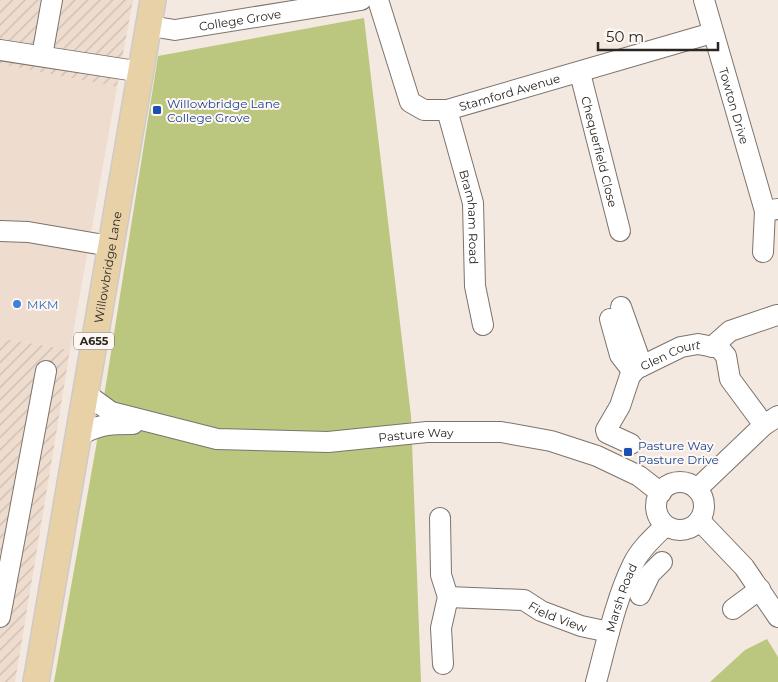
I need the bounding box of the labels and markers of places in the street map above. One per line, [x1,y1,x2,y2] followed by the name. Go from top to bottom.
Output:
[167,96,280,125] place label: Willowbridge Lane College Grove
[151,104,163,116] marker: Willowbridge Lane College Grove
[27,297,58,312] place label: MKM
[11,298,23,310] marker: MKM
[638,438,719,467] place label: Pasture Way Pasture Drive
[622,446,634,458] marker: Pasture Way Pasture Drive

